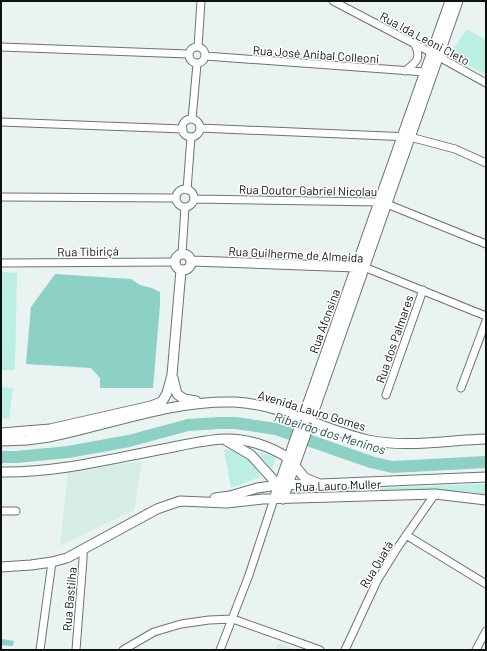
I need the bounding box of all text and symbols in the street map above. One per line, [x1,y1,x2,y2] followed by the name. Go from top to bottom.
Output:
[378,9,472,67] street label: Rua Ida Leoni Cleto
[252,43,380,65] street label: Rua José Anibal Colleoni
[239,182,377,198] street label: Rua Doutor Gabriel Nicolau
[57,243,119,259] street label: Rua Tibiriçá
[228,243,364,265] street label: Rua Guilherme de Almeida
[306,287,342,355] street label: Rua Afonsina
[372,293,416,385] street label: Rua dos Palmares
[256,387,368,433] street label: Avenida Lauro Gomes
[272,408,388,458] water label: Ribeirão dos Meninos
[295,476,382,494] street label: Rua Lauro Muller
[357,538,395,590] street label: Rua Quatá
[59,566,79,632] street label: Rua Bastilha

